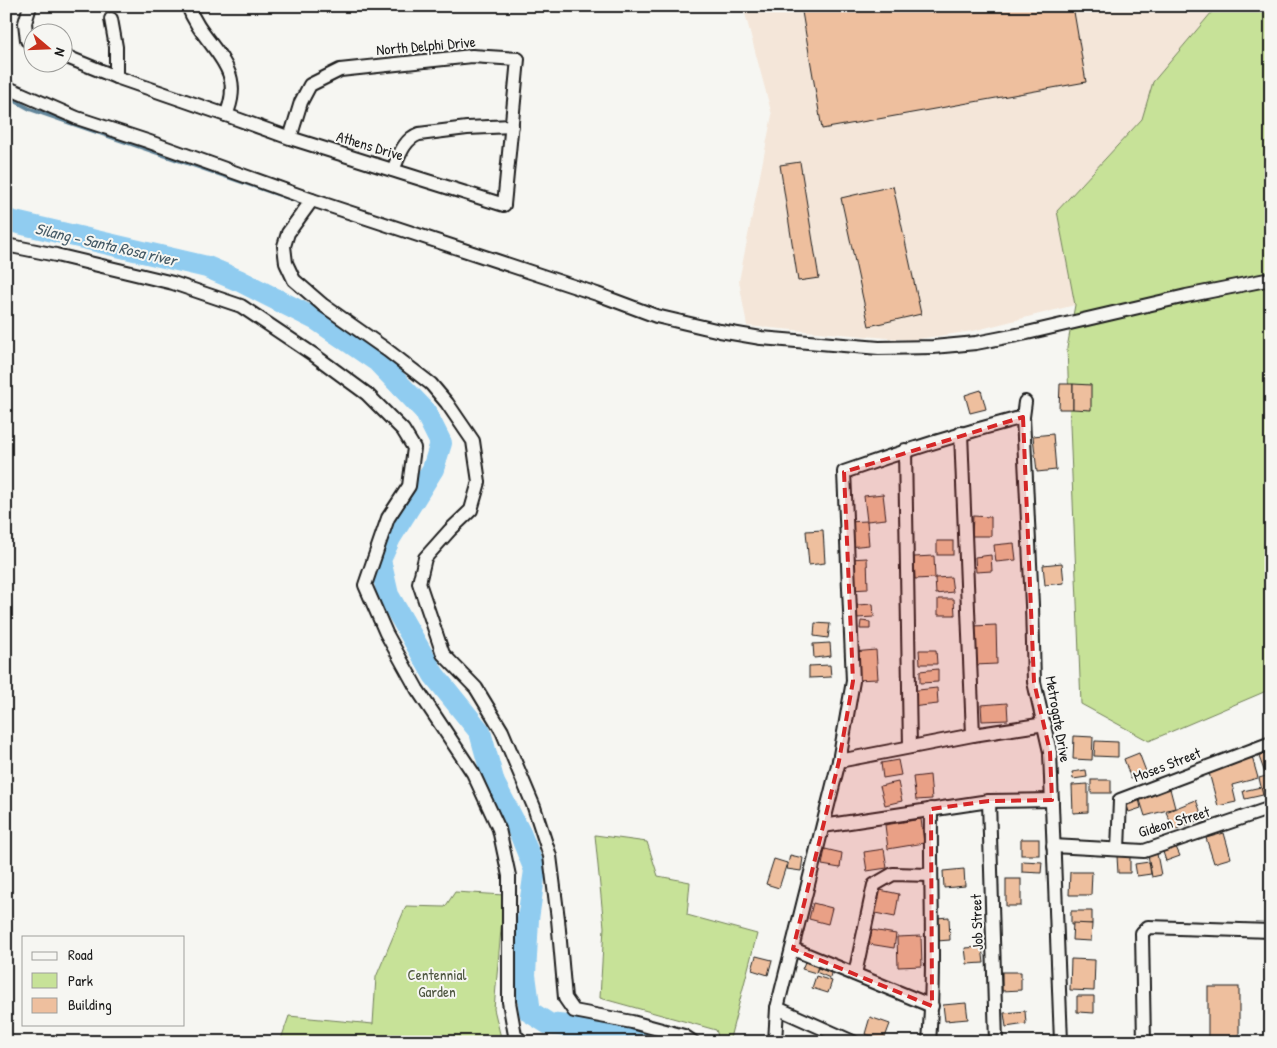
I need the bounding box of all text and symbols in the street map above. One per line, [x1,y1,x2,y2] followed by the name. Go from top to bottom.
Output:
[22,22,72,72] north arrow
[375,31,476,60] street label: North Delphi Drive
[50,46,71,60] text: N
[334,125,406,166] street label: Athens Drive
[33,217,181,271] water label: Silang - Santa Rosa river
[1041,674,1076,764] street label: Metrogate Drive
[1130,742,1204,787] street label: Moses Street
[1136,800,1213,842] street label: Gideon Street
[965,893,988,950] street label: Job Street
[22,936,185,1026] legend
[68,944,93,965] text: Road
[408,964,466,1002] park label: Centennial Garden
[68,970,93,991] text: Park
[68,994,112,1015] text: Building

